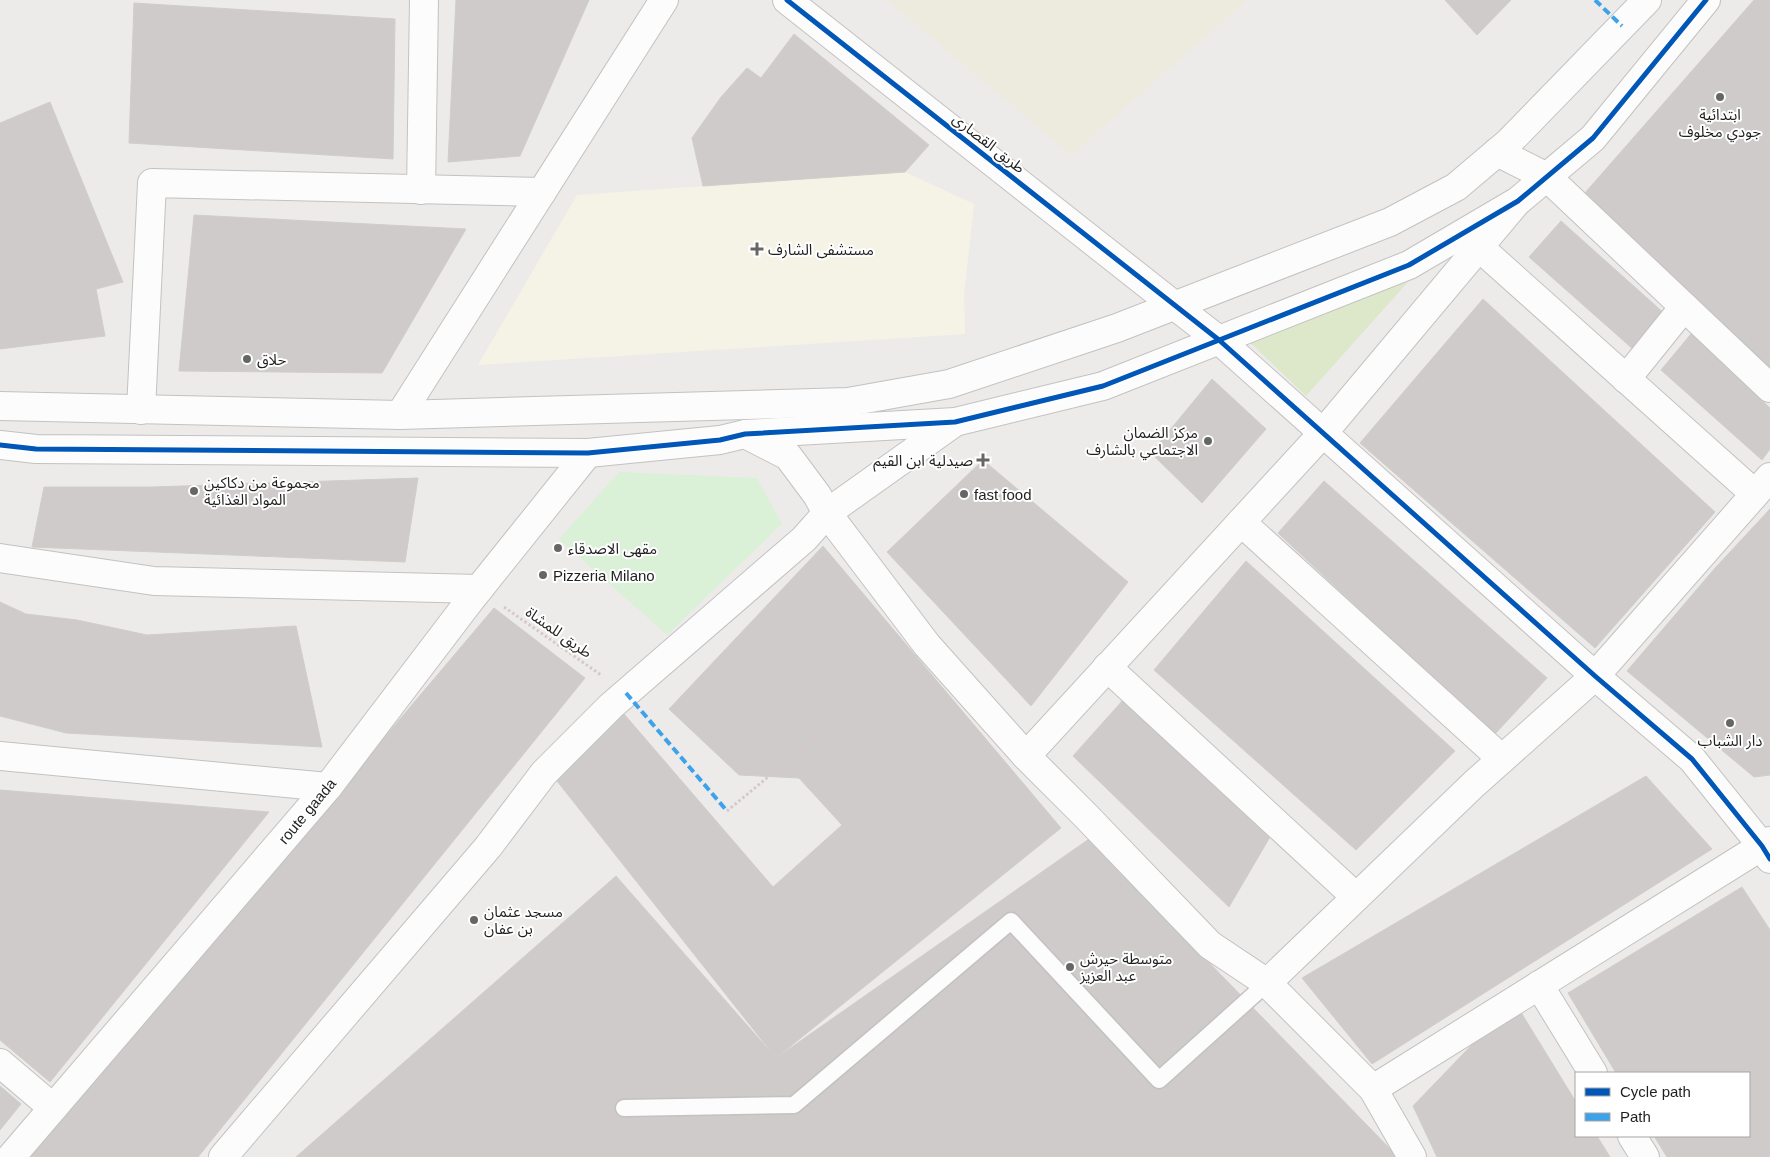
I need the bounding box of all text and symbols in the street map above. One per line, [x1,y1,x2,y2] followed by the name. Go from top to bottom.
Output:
[1714,91,1726,103] marker: ابتدائية جودي مخلوف
[1679,106,1761,143] place label: ابتدائية جودي مخلوف
[948,110,1028,178] street label: طريق القصارى
[768,241,874,259] place label: مستشفى الشارف
[750,242,764,256] marker: مستشفى الشارف
[257,351,287,369] place label: حلاق
[241,353,253,365] marker: حلاق
[1086,424,1198,461] place label: مركز الضمان الاجتماعي بالشارف
[1202,435,1214,447] marker: مركز الضمان الاجتماعي بالشارف
[873,452,973,472] place label: صيدلية ابن القيم
[977,454,989,466] marker: صيدلية ابن القيم
[204,474,320,509] place label: مجموعة من دكاكين المواد الغذائية
[188,485,200,497] marker: مجموعة من دكاكين المواد الغذائية
[974,486,1032,503] place label: fast food
[958,488,970,500] marker: fast food
[568,540,657,558] place label: مقهى الاصدقاء
[552,542,564,554] marker: مقهى الاصدقاء
[553,567,655,584] place label: Pizzeria Milano
[537,569,549,581] marker: Pizzeria Milano
[522,603,595,663] street label: طريق للمشاة
[1724,717,1736,729] marker: دار الشباب
[1697,732,1763,750] place label: دار الشباب
[275,774,340,847] street label: route gaada
[484,903,563,938] place label: مسجد عثمان بن عفان
[468,914,480,926] marker: مسجد عثمان بن عفان
[1079,950,1172,985] place label: متوسطة حيرش عبد العزيز
[1064,961,1076,973] marker: متوسطة حيرش عبد العزيز
[1575,1072,1750,1137] legend
[1620,1083,1691,1100] text: Cycle path
[1620,1108,1651,1125] text: Path

